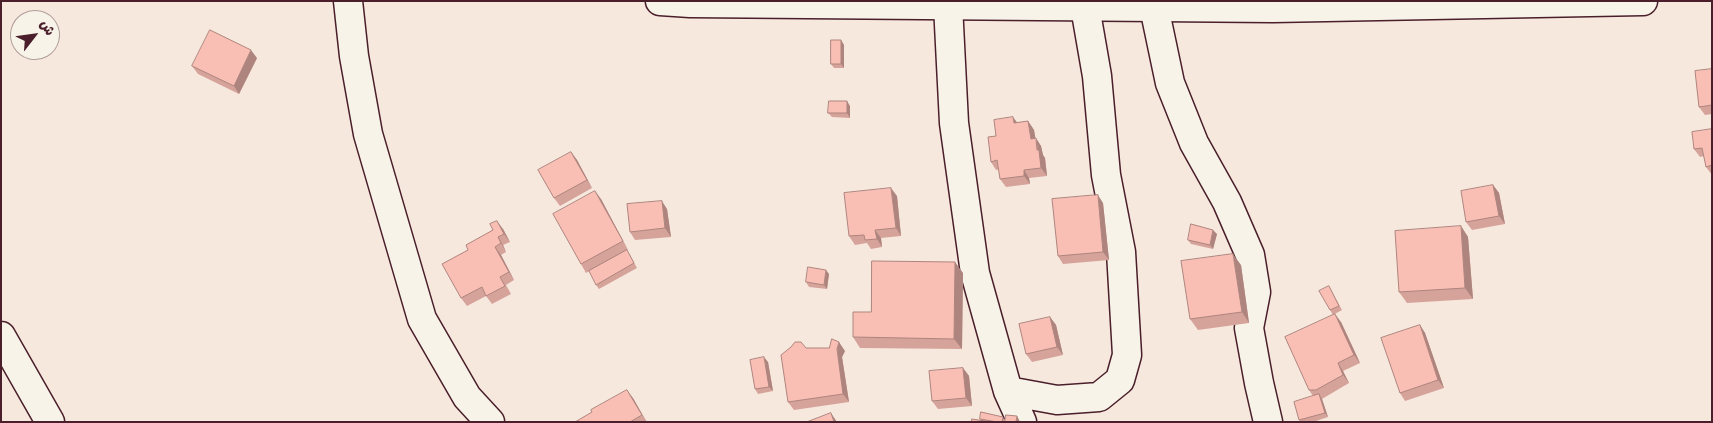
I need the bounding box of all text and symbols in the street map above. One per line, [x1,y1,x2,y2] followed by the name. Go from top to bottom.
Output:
[10,10,60,60] north arrow
[36,17,59,39] text: ش

